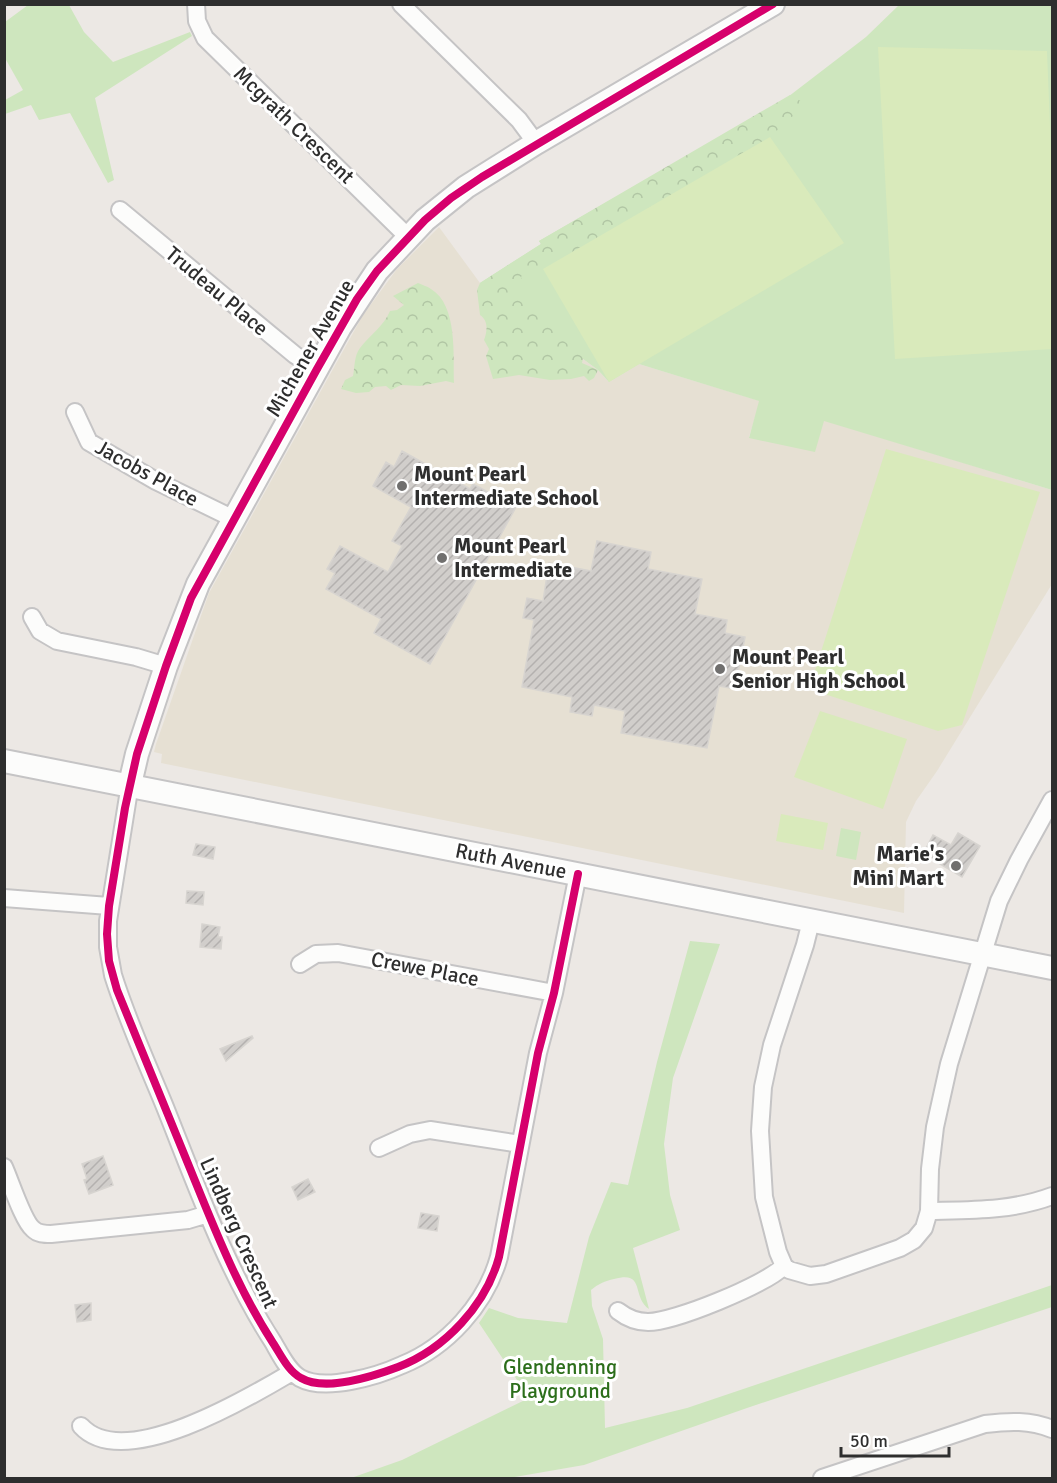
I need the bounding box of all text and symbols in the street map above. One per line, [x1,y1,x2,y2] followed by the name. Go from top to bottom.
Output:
[228,61,360,189] street label: Mcgrath Crescent
[160,241,274,341] street label: Trudeau Place
[260,275,360,421] street label: Michener Avenue
[91,434,203,512] street label: Jacobs Place
[414,461,599,511] place label: Mount Pearl Intermediate School
[395,479,409,493] marker: Mount Pearl Intermediate School
[454,533,572,583] place label: Mount Pearl Intermediate
[435,551,449,565] marker: Mount Pearl Intermediate
[732,644,906,694] place label: Mount Pearl Senior High School
[713,662,727,676] marker: Mount Pearl Senior High School
[453,837,569,885] street label: Ruth Avenue
[853,841,944,891] place label: Marie's Mini Mart
[949,859,963,873] marker: Marie's Mini Mart
[369,946,481,992] street label: Crewe Place
[194,1153,284,1313] street label: Lindberg Crescent
[503,1354,617,1404] park label: Glendenning Playground
[841,1420,949,1458] scale bar
[850,1430,888,1452] text: 50 m

